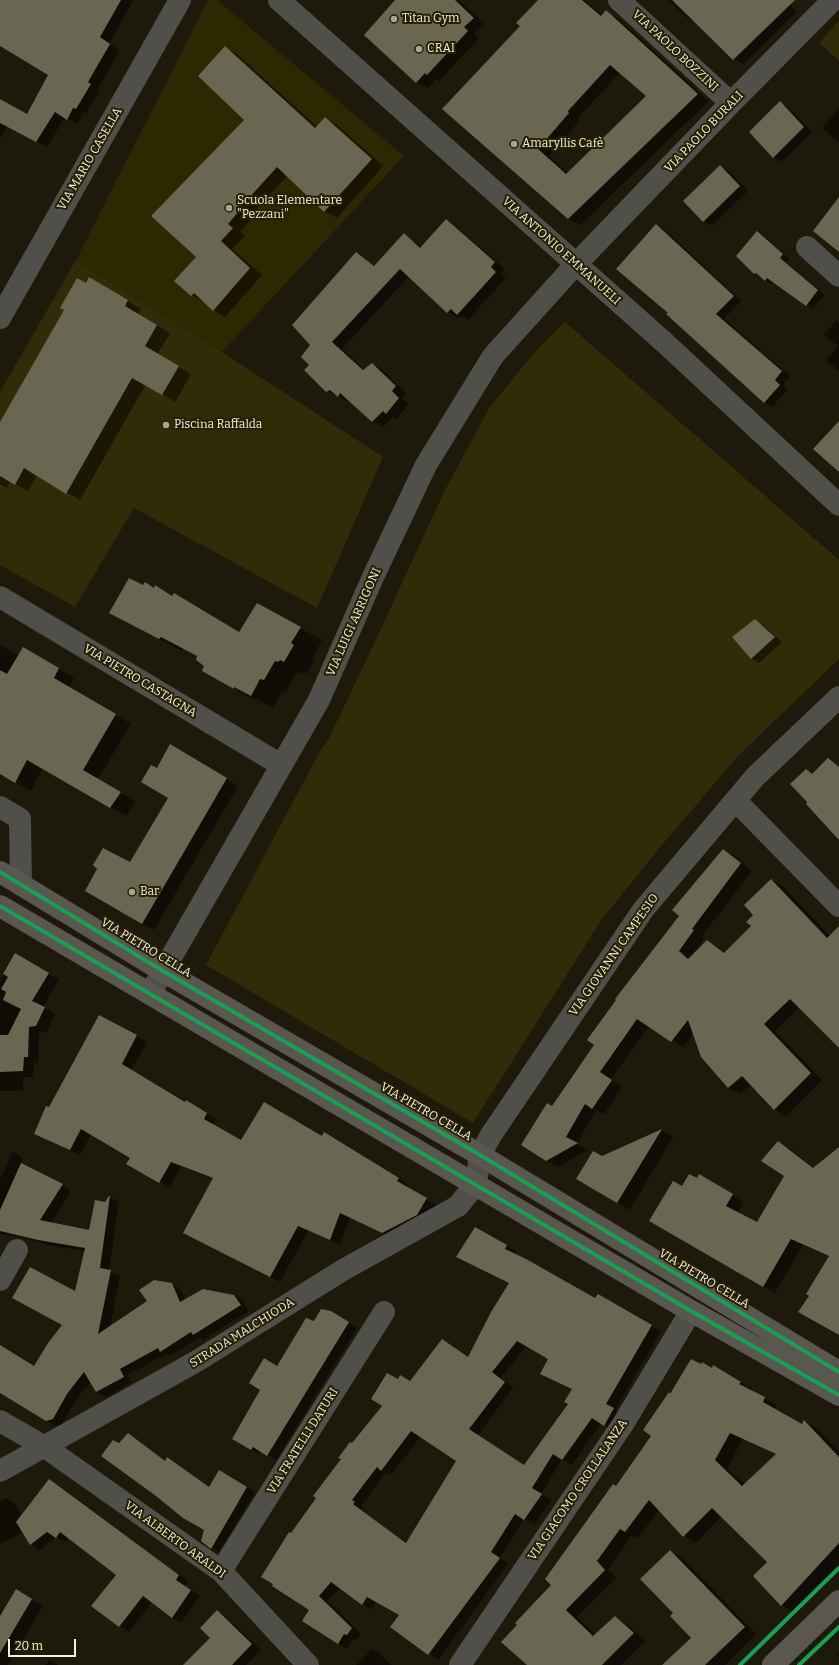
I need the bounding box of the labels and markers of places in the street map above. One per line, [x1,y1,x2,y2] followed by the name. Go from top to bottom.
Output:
[402,12,459,26] place label: Titan Gym
[389,14,399,24] marker: Titan Gym
[427,42,455,56] place label: CRAI
[414,44,424,54] marker: CRAI
[522,137,603,151] place label: Amaryllis Cafè
[509,139,519,149] marker: Amaryllis Cafè
[237,194,342,222] place label: Scuola Elementare "Pezzani"
[224,203,234,213] marker: Scuola Elementare "Pezzani"
[174,418,262,432] place label: Piscina Raffalda
[161,420,171,430] marker: Piscina Raffalda
[140,885,159,899] place label: Bar
[127,887,137,897] marker: Bar

